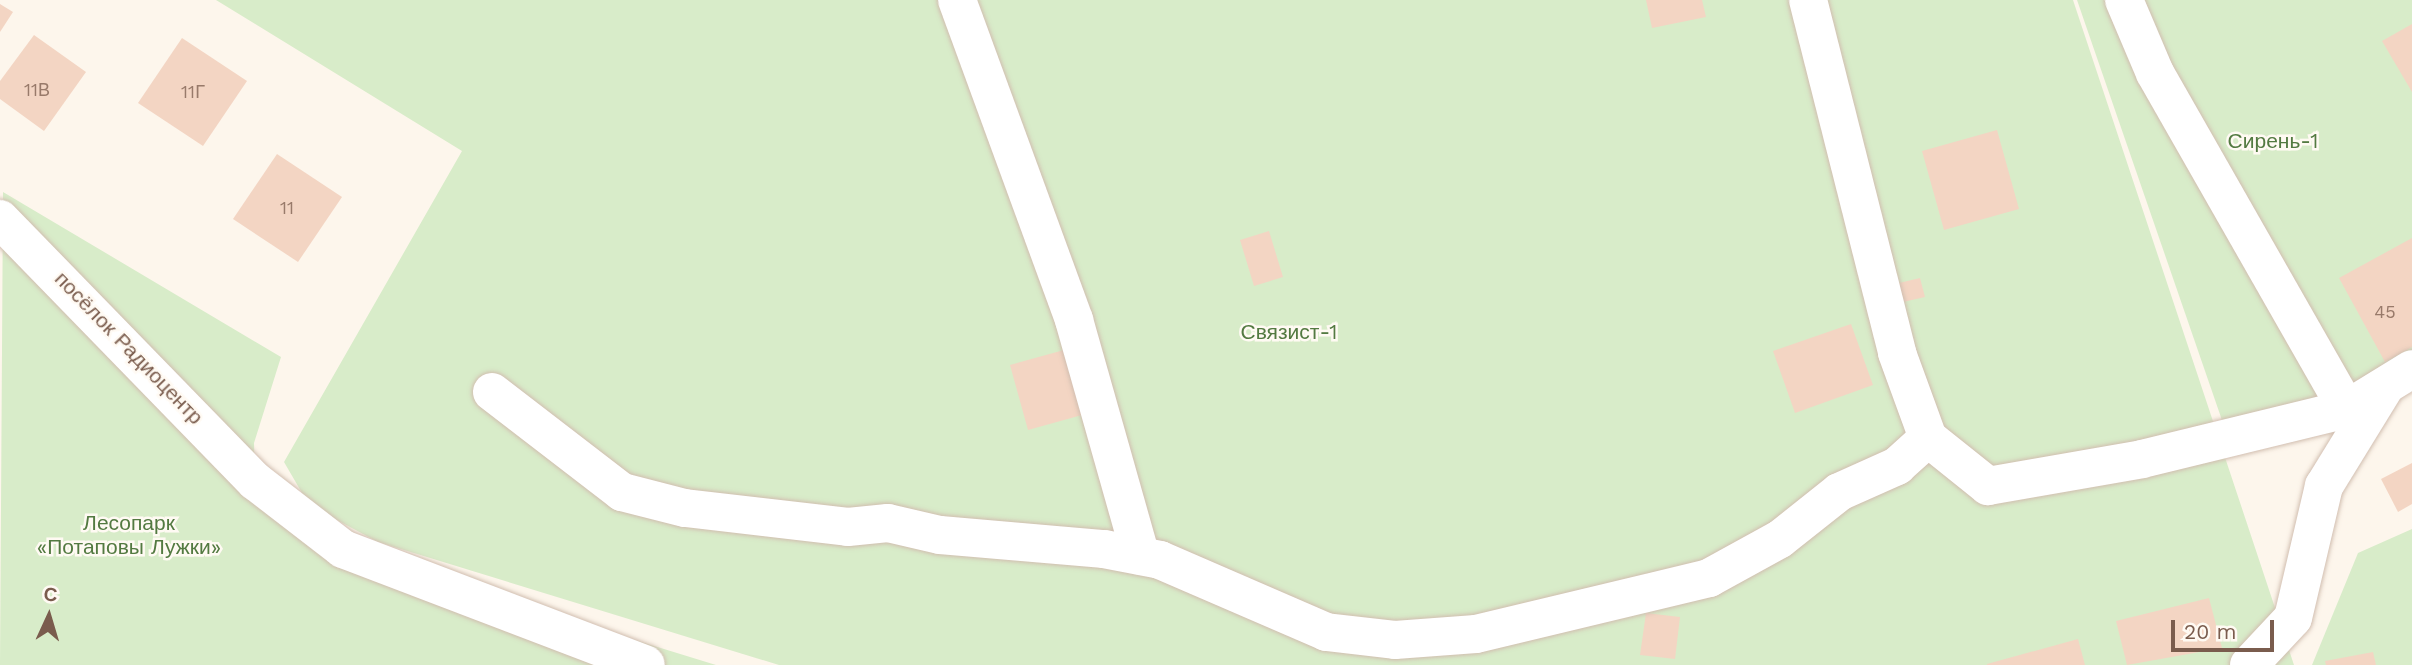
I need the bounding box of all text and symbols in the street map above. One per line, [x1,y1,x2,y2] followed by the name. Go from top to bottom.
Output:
[24,79,50,101] house number: 11В
[181,81,205,103] house number: 11Г
[2228,128,2318,154] park label: Сирень-1
[280,197,294,219] house number: 11
[50,266,208,430] street label: посёлок Радиоцентр
[2374,301,2396,323] house number: 45
[1241,319,1337,345] park label: Связист-1
[37,510,221,560] park label: Лесопарк «Потаповы Лужки»
[14,581,84,651] north arrow
[43,583,58,607] text: С
[2174,606,2277,650] scale bar
[2184,619,2236,644] text: 20 m

